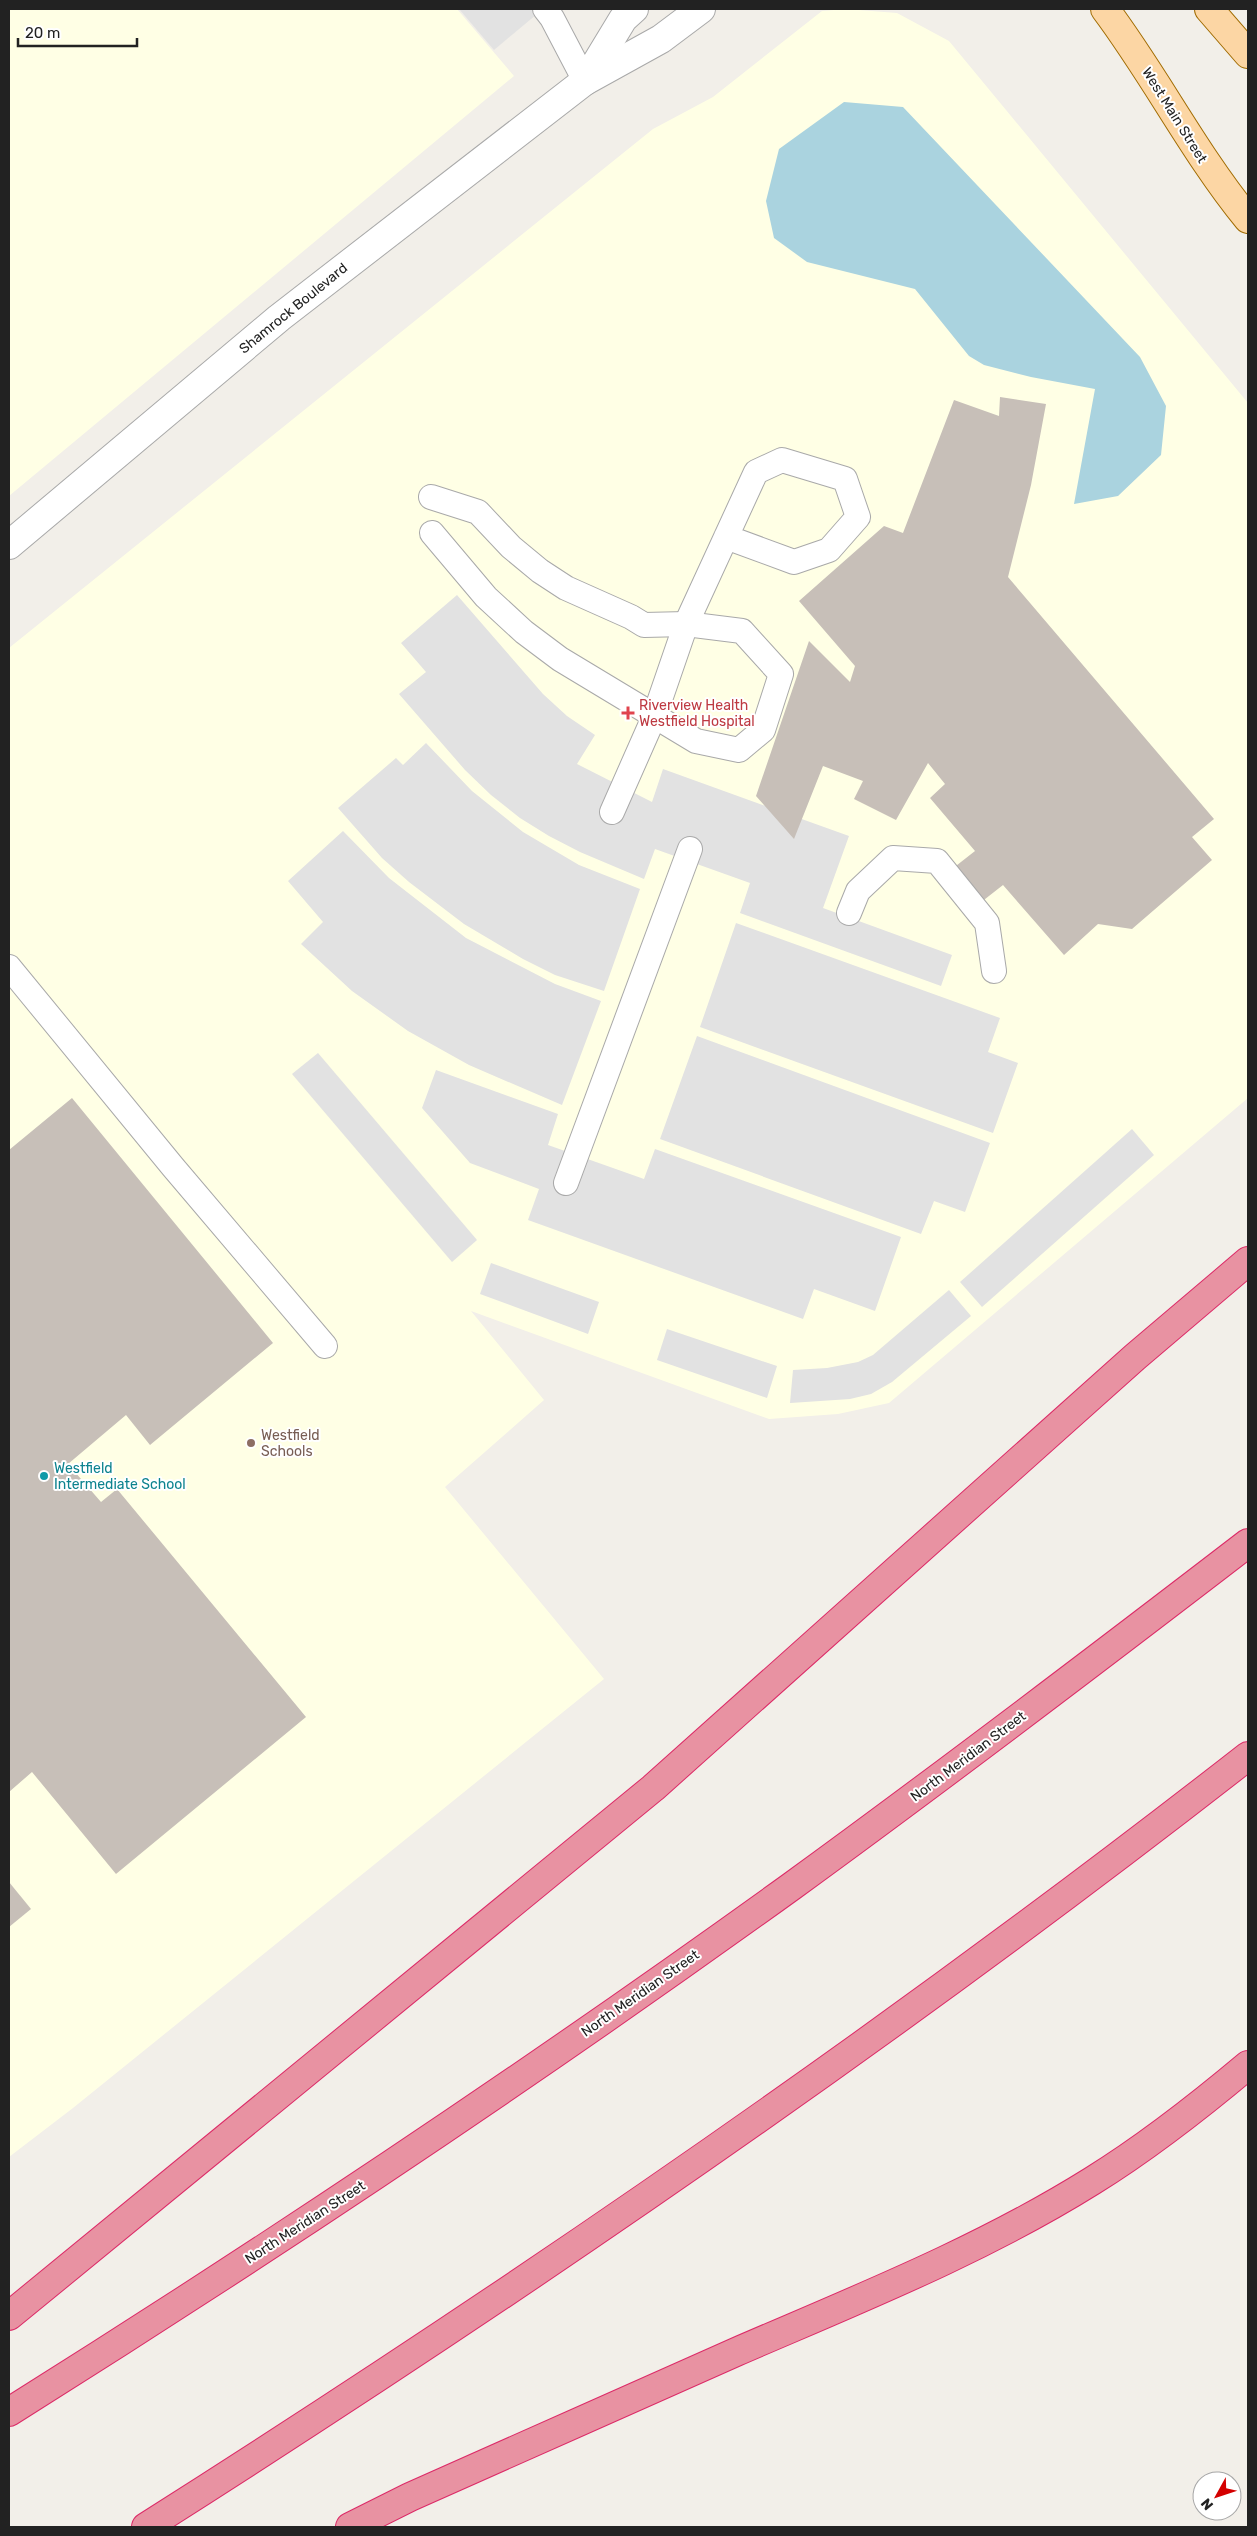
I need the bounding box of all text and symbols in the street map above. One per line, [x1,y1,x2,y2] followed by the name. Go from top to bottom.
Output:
[18,15,136,47] scale bar
[25,24,60,42] text: 20 m
[1138,64,1211,167] street label: West Main Street
[236,259,351,357] street label: Shamrock Boulevard
[639,697,755,730] place label: Riverview Health Westfield Hospital
[621,706,635,720] marker: Riverview Health Westfield Hospital
[261,1427,320,1460] place label: Westfield Schools
[245,1437,257,1449] marker: Westfield Schools
[54,1460,186,1493] place label: Westfield Intermediate School
[38,1470,50,1482] marker: Westfield Intermediate School
[907,1707,1030,1805] street label: North Meridian Street
[578,1946,703,2041] street label: North Meridian Street
[242,2177,369,2268] street label: North Meridian Street
[1192,2471,1242,2521] north arrow
[1198,2495,1217,2513] text: N

